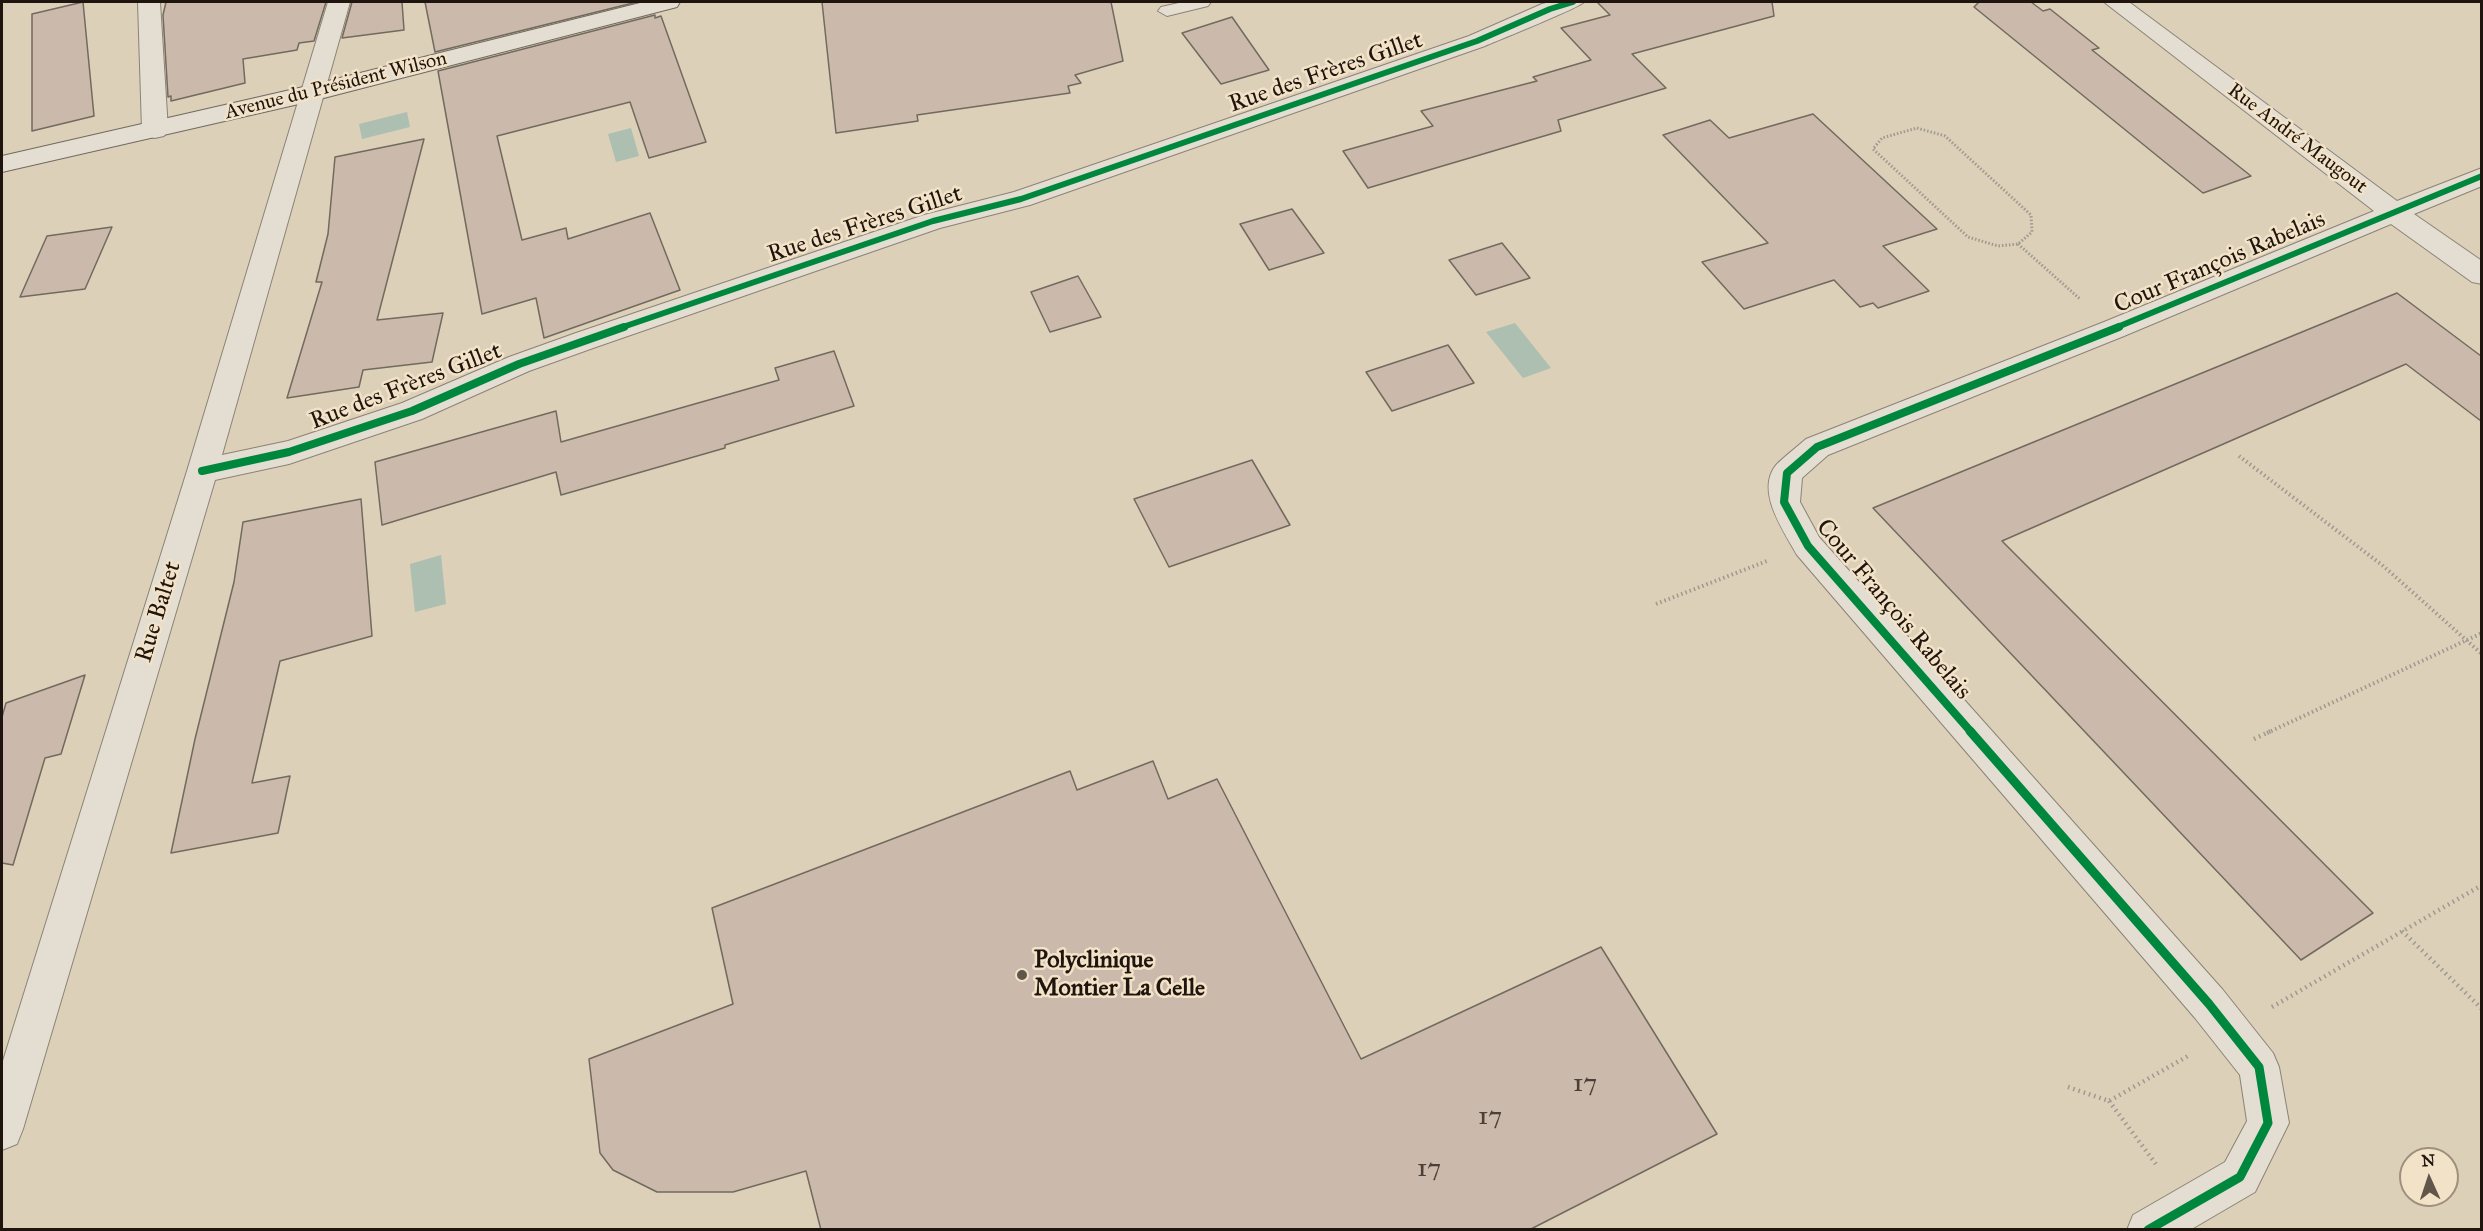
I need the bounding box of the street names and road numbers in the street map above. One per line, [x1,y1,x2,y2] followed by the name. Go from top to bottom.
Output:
[1225,26,1427,120] street label: Rue des Frères Gillet
[223,47,449,125] street label: Avenue du Président Wilson
[2222,79,2372,199] street label: Rue André Maugout
[764,180,966,270] street label: Rue des Frères Gillet
[2110,206,2330,320] street label: Cour François Rabelais
[306,337,506,437] street label: Rue des Frères Gillet
[1809,514,1977,706] street label: Cour François Rabelais
[130,558,188,666] street label: Rue Baltet

